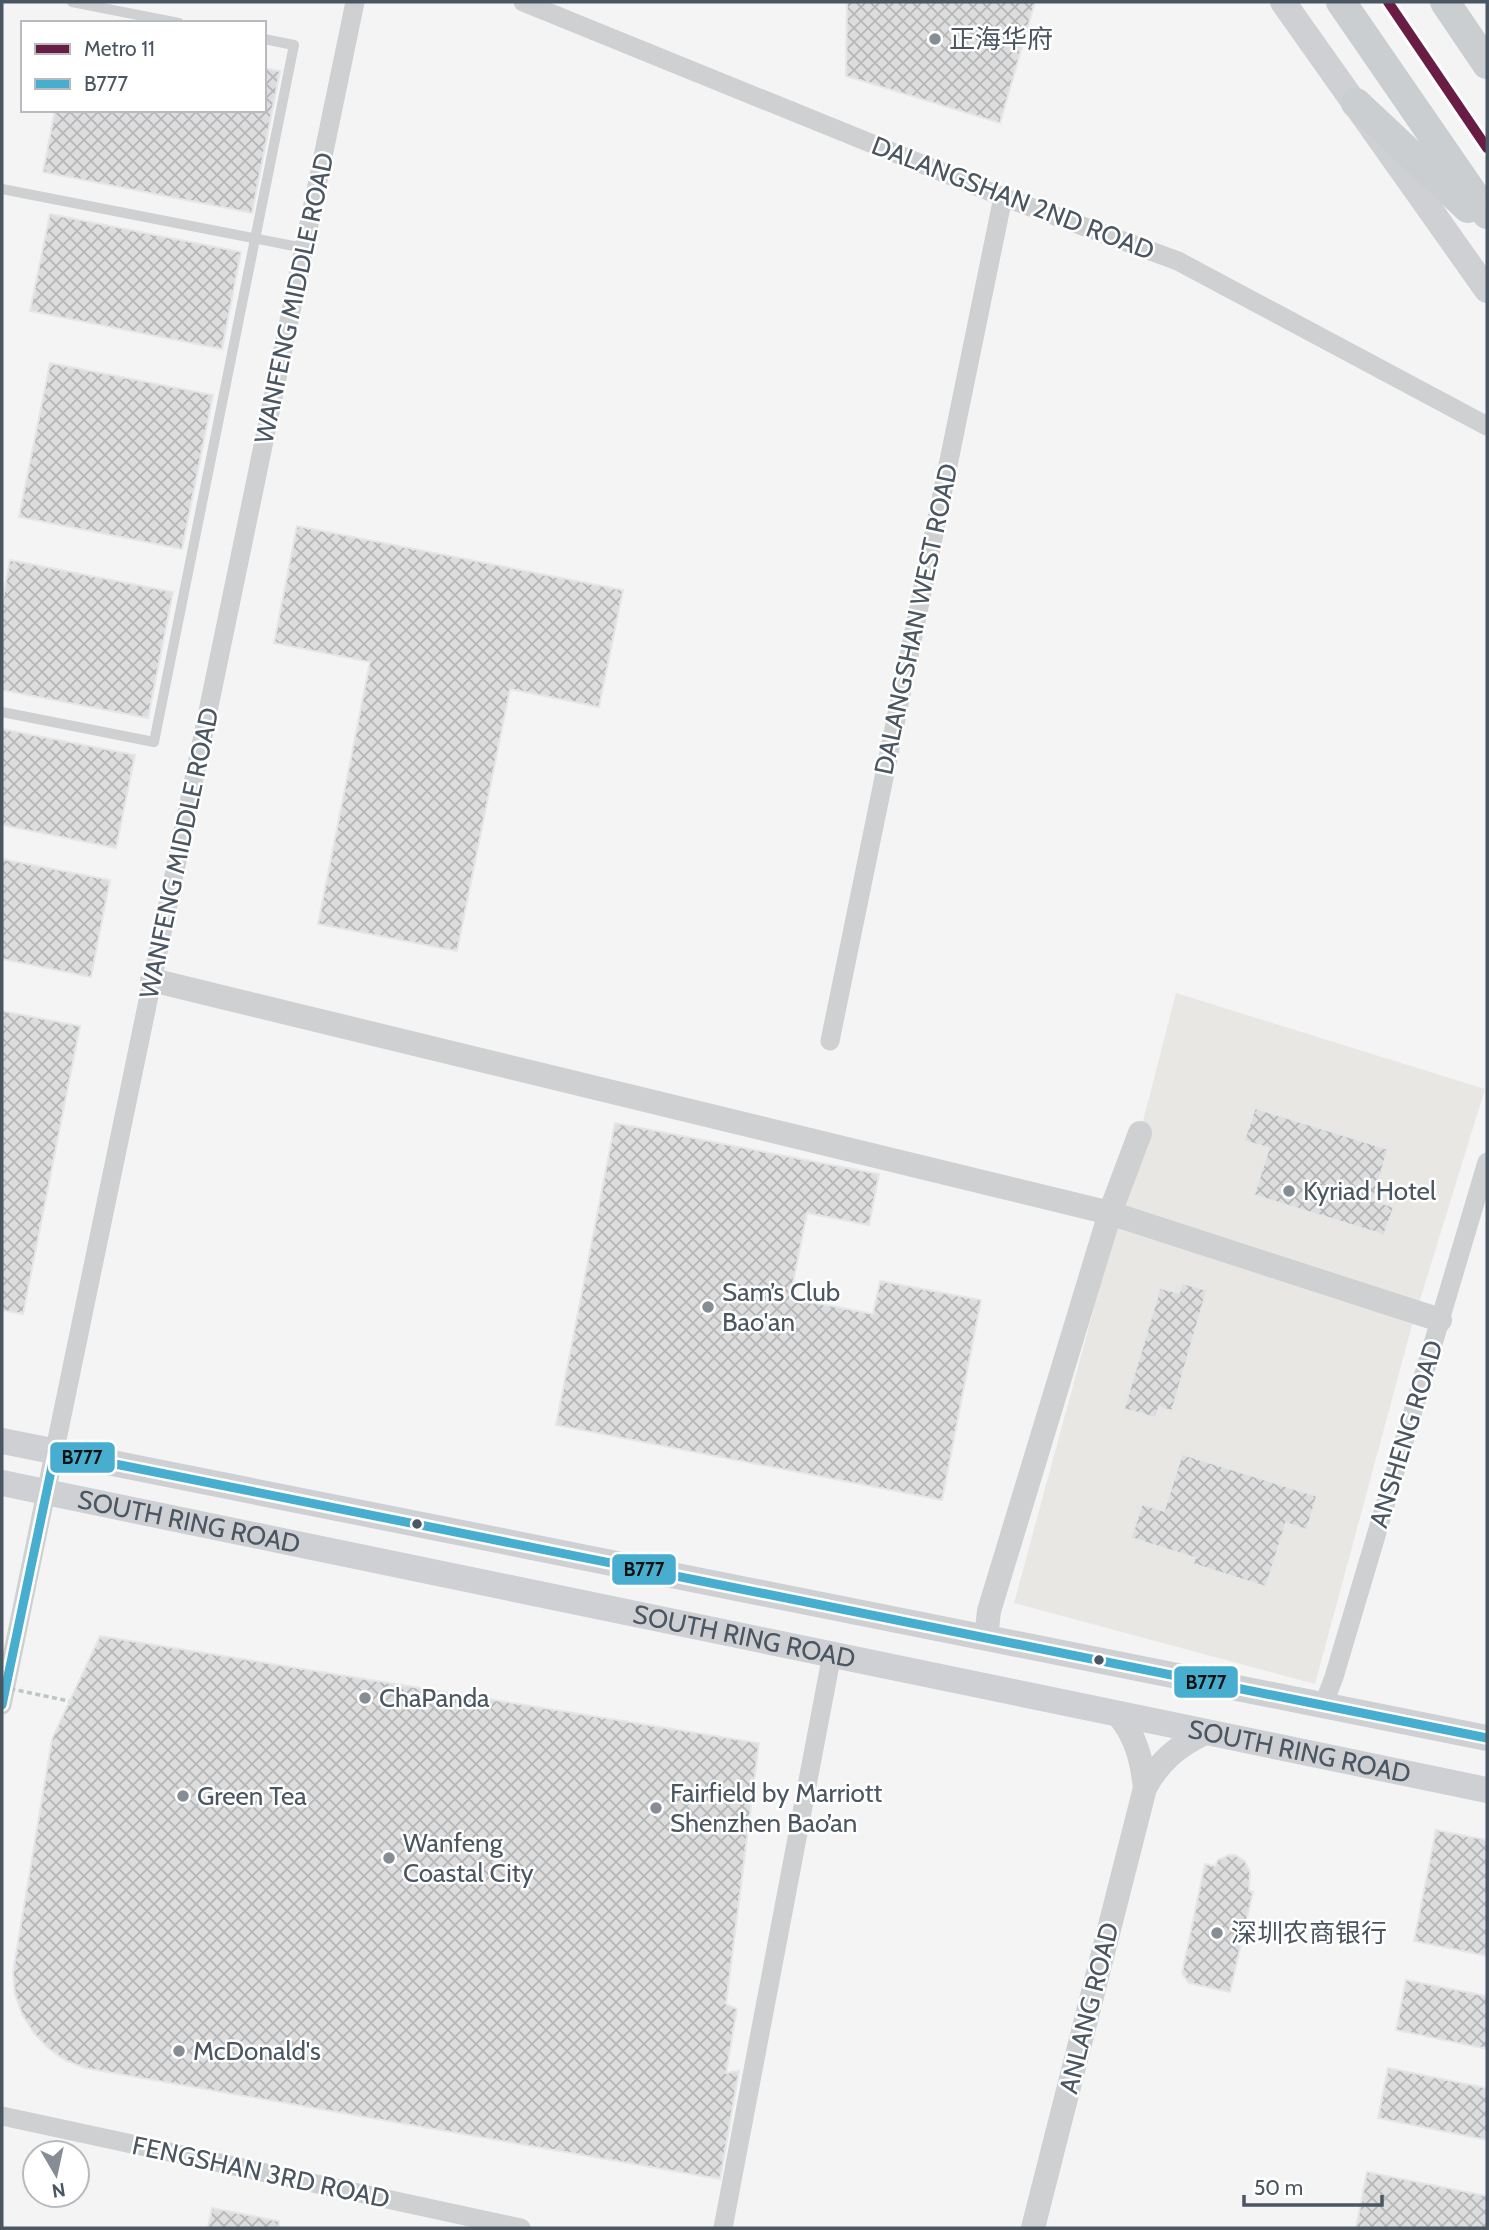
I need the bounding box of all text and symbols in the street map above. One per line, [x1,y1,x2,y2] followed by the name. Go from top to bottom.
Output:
[21,21,266,112] legend
[949,23,1053,55] place label: 正海华府
[927,31,943,47] marker: 正海华府
[84,36,155,61] text: Metro 11
[84,71,128,96] text: B777
[867,129,1159,267] street label: DALANGSHAN 2ND ROAD
[248,150,340,446] street label: WANFENG MIDDLE ROAD
[867,460,965,778] street label: DALANGSHAN WEST ROAD
[133,705,225,1001] street label: WANFENG MIDDLE ROAD
[1303,1175,1436,1207] place label: Kyriad Hotel
[1281,1183,1297,1199] marker: Kyriad Hotel
[722,1276,840,1338] place label: Sam’s Club Bao'an
[700,1299,716,1315] marker: Sam’s Club Bao'an
[1362,1336,1450,1532] street label: ANSHENG ROAD
[49,1441,116,1474] line badge: B777
[62,1446,103,1469] text: B777
[75,1483,303,1560] street label: SOUTH RING ROAD
[410,1517,424,1531] unlabelled marker
[611,1553,677,1586] line badge: B777
[624,1558,665,1581] text: B777
[630,1598,858,1675] street label: SOUTH RING ROAD
[1092,1653,1106,1667] unlabelled marker
[1173,1665,1239,1699] line badge: B777
[1186,1671,1227,1694] text: B777
[379,1682,490,1714] place label: ChaPanda
[357,1690,373,1706] marker: ChaPanda
[1185,1713,1414,1790] street label: SOUTH RING ROAD
[670,1777,882,1839] place label: Fairfield by Marriott Shenzhen Bao’an
[197,1780,307,1812] place label: Green Tea
[175,1788,191,1804] marker: Green Tea
[648,1800,664,1816] marker: Fairfield by Marriott Shenzhen Bao’an
[403,1827,534,1889] place label: Wanfeng Coastal City
[381,1850,397,1866] marker: Wanfeng Coastal City
[1231,1917,1387,1949] place label: 深圳农商银行
[1052,1919,1126,2097] street label: ANLANG ROAD
[1209,1925,1225,1941] marker: 深圳农商银行
[193,2035,321,2067] place label: McDonald's
[171,2043,187,2059] marker: McDonald's
[129,2129,393,2215] street label: FENGSHAN 3RD ROAD
[21,2139,91,2209] north arrow
[1244,2164,1382,2208] scale bar
[1254,2175,1303,2200] text: 50 m
[50,2178,67,2203] text: N

